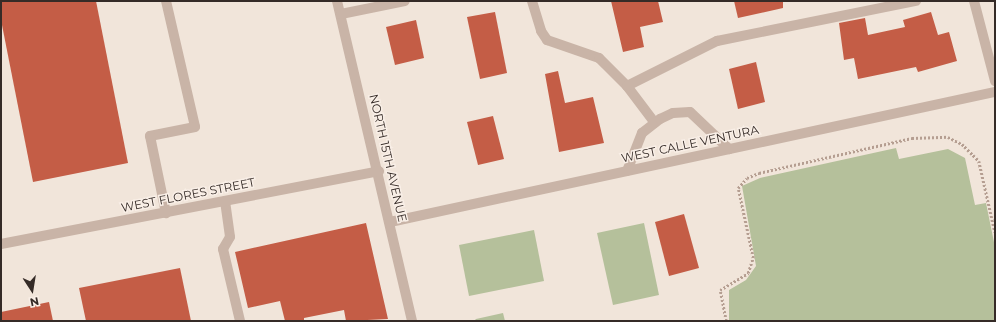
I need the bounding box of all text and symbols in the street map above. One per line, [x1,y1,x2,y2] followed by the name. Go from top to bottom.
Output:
[366,93,410,223] street label: NORTH 15TH AVENUE
[620,122,760,166] street label: WEST CALLE VENTURA
[120,175,256,215] street label: WEST FLORES STREET
[12,270,52,310] north arrow
[29,294,40,310] text: N

